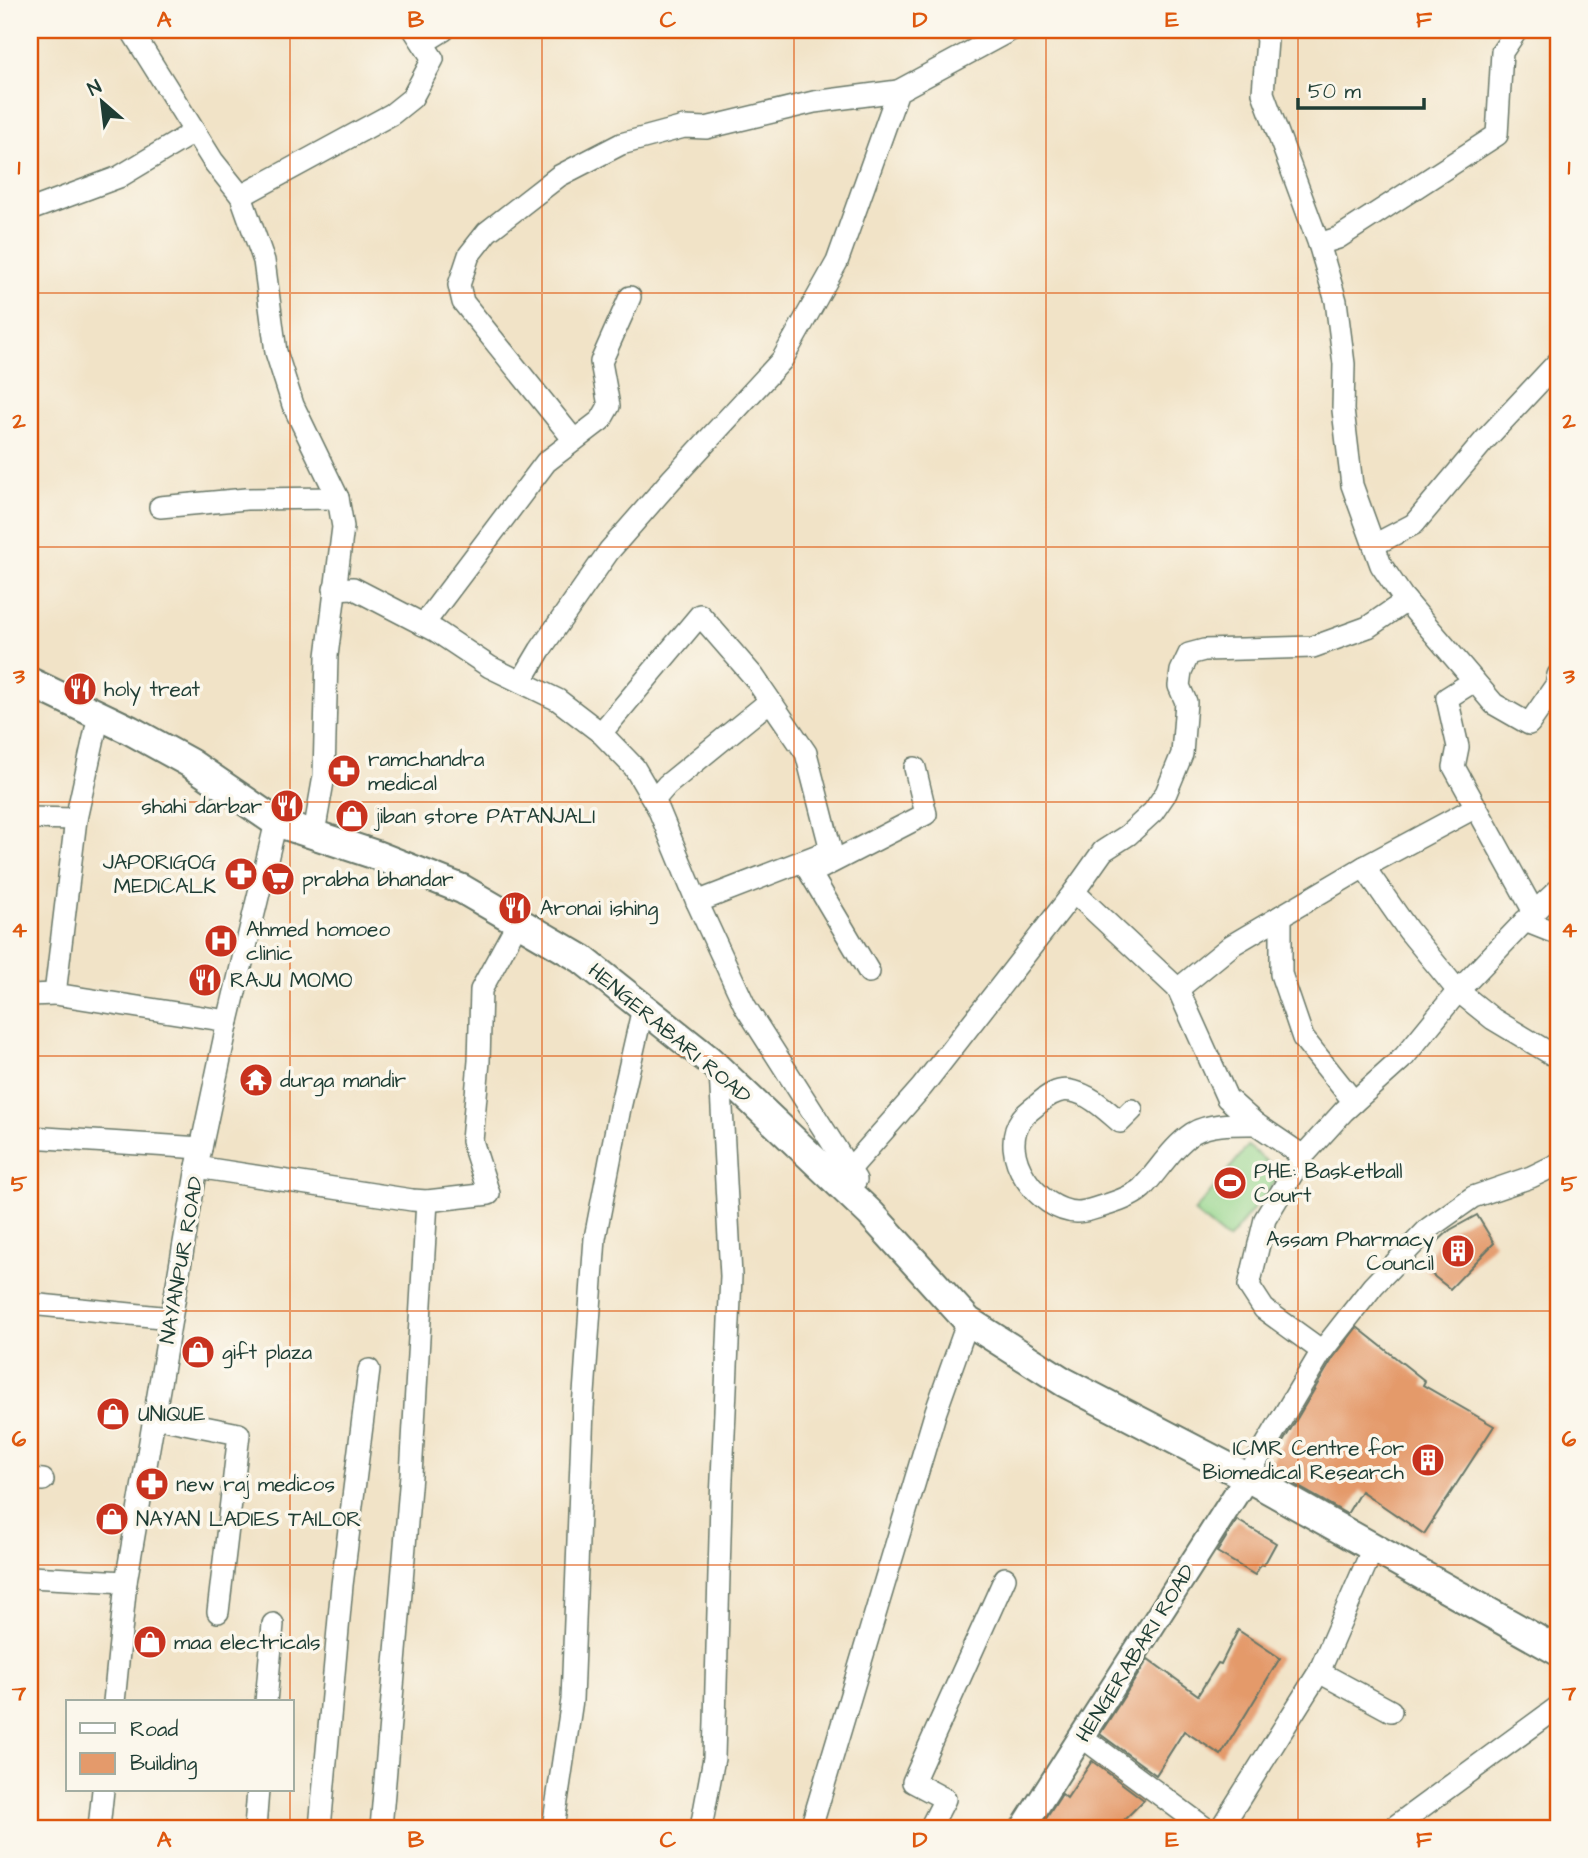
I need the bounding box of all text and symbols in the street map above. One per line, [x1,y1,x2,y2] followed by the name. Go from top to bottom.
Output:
[157,4,172,36] text: A
[408,4,425,36] text: B
[660,4,677,36] text: C
[913,4,928,36] text: D
[1165,4,1179,36] text: E
[1416,4,1433,36] text: F
[66,66,136,136] north arrow
[1298,66,1424,110] scale bar
[83,74,106,103] text: N
[1308,77,1362,106] text: 50 m
[18,151,21,183] text: 1
[1568,151,1571,183] text: 1
[11,405,26,437] text: 2
[1561,405,1576,437] text: 2
[12,660,25,692] text: 3
[1562,660,1575,692] text: 3
[61,670,99,708] restaurant icon: holy treat
[104,675,201,706] place label: holy treat
[368,745,485,798] place label: ramchandra medical
[325,752,363,790] pharmacy icon: ramchandra medical
[268,787,306,825] restaurant icon: shahi darbar
[141,792,262,821] place label: shahi darbar
[333,797,371,835] shop icon: jiban store PATANJALI
[373,802,595,831] place label: jiban store PATANJALI
[103,848,216,901] place label: JAPORIGOG MEDICALK
[222,855,260,893] pharmacy icon: JAPORIGOG MEDICALK
[259,860,297,898] supermarket icon: prabha bhandar
[302,865,454,895] place label: prabha bhandar
[496,889,534,927] restaurant icon: Aronai ishing
[540,894,658,925] place label: Aronai ishing
[11,914,27,946] text: 4
[1561,914,1577,946] text: 4
[246,915,390,968] place label: Ahmed homoeo clinic
[202,922,240,960] hospital icon: Ahmed homoeo clinic
[582,956,758,1111] street label: HENGERABARI ROAD
[186,961,224,999] restaurant icon: RAJU MOMO
[230,966,353,995] place label: RAJU MOMO
[237,1061,275,1099] temple icon: durga mandir
[280,1066,406,1097] place label: durga mandir
[1254,1157,1402,1210] place label: PHE: Basketball Court
[1211,1164,1249,1202] sports icon: PHE: Basketball Court
[11,1168,28,1200] text: 5
[1561,1168,1578,1200] text: 5
[153,1174,211,1346] street label: NAYANPUR ROAD
[1266,1225,1434,1278] place label: Assam Pharmacy Council
[1439,1232,1477,1270] building icon: Assam Pharmacy Council
[179,1333,217,1371] shop icon: gift plaza
[222,1338,312,1369] place label: gift plaza
[94,1395,132,1433] shop icon: UNIQUE
[138,1400,206,1429] place label: UNIQUE
[12,1423,27,1455] text: 6
[1562,1423,1577,1455] text: 6
[1203,1434,1405,1487] place label: ICMR Centre for Biomedical Research
[1409,1441,1447,1479] building icon: ICMR Centre for Biomedical Research
[133,1465,171,1503] pharmacy icon: new raj medicos
[176,1470,335,1499] place label: new raj medicos
[93,1500,131,1538] shop icon: NAYAN LADIES TAILOR
[136,1505,361,1534] place label: NAYAN LADIES TAILOR
[1069,1558,1202,1748] street label: HENGERABARI ROAD
[131,1623,169,1661] shop icon: maa electricals
[174,1628,321,1657] place label: maa electricals
[11,1677,27,1709] text: 7
[1561,1677,1577,1709] text: 7
[66,1700,294,1792] legend
[130,1715,178,1744] text: Road
[130,1749,198,1780] text: Building
[157,1824,172,1856] text: A
[408,1824,425,1856] text: B
[660,1824,677,1856] text: C
[913,1824,928,1856] text: D
[1165,1824,1179,1856] text: E
[1416,1824,1433,1856] text: F

